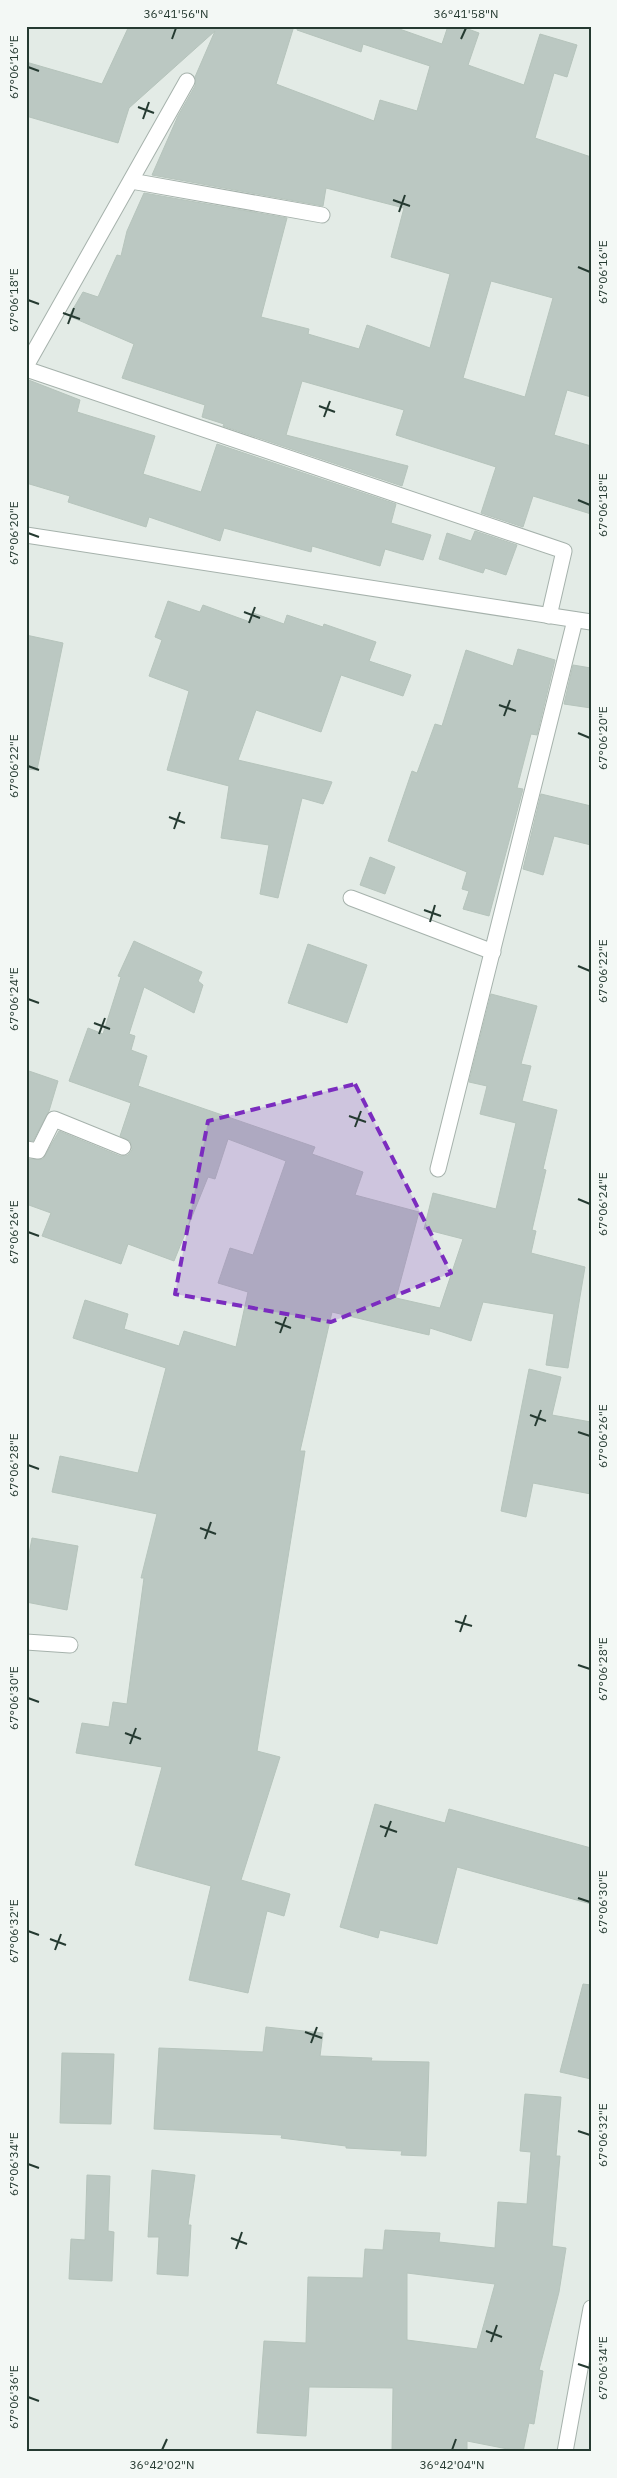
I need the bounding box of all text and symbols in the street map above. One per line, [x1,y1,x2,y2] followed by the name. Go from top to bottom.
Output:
[143,6,209,21] text: 36°41'56"N
[433,6,499,21] text: 36°41'58"N
[6,35,21,99] text: 67°06'16"E
[595,240,610,304] text: 67°06'16"E
[6,268,21,332] text: 67°06'18"E
[595,473,610,537] text: 67°06'18"E
[6,501,21,565] text: 67°06'20"E
[595,706,610,770] text: 67°06'20"E
[6,734,21,798] text: 67°06'22"E
[595,939,610,1003] text: 67°06'22"E
[6,967,21,1031] text: 67°06'24"E
[595,1172,610,1236] text: 67°06'24"E
[6,1200,21,1264] text: 67°06'26"E
[595,1404,610,1468] text: 67°06'26"E
[6,1433,21,1497] text: 67°06'28"E
[595,1637,610,1701] text: 67°06'28"E
[6,1666,21,1730] text: 67°06'30"E
[595,1870,610,1934] text: 67°06'30"E
[6,1899,21,1963] text: 67°06'32"E
[595,2103,610,2167] text: 67°06'32"E
[6,2132,21,2196] text: 67°06'34"E
[595,2336,610,2400] text: 67°06'34"E
[6,2365,21,2429] text: 67°06'36"E
[129,2457,195,2472] text: 36°42'02"N
[419,2457,485,2472] text: 36°42'04"N

